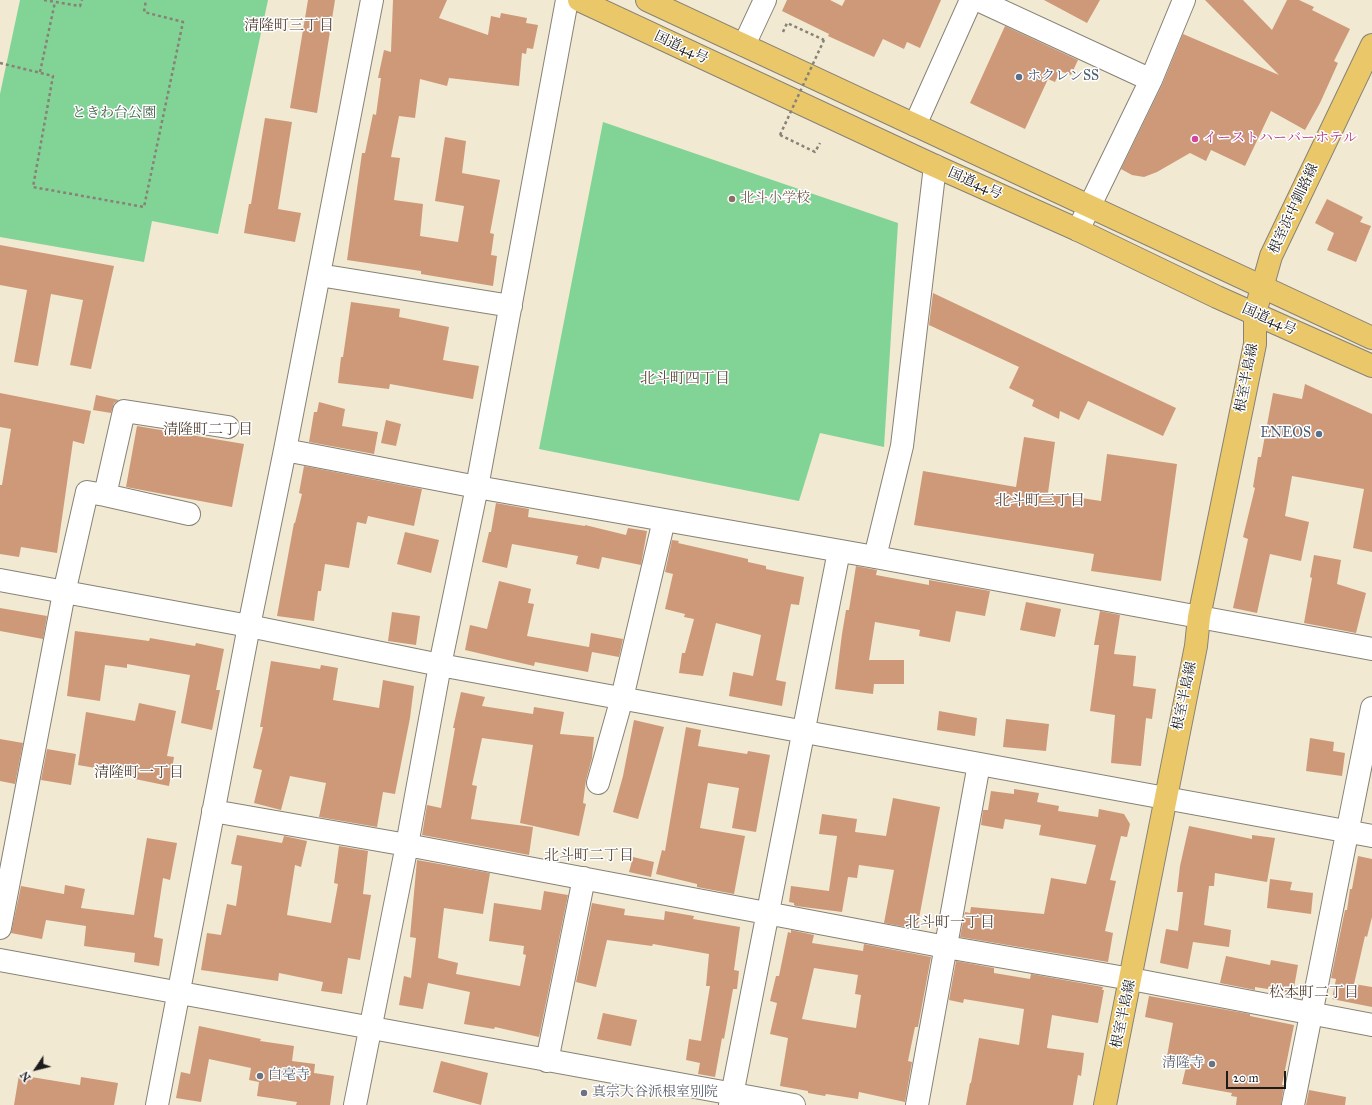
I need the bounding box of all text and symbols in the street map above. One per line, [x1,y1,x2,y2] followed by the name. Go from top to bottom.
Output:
[244,17,334,35] district label: 清隆町三丁目
[651,28,711,68] street label: 国道44号
[1027,69,1099,85] place label: ホクレンSS
[1014,72,1024,82] marker: ホクレンSS
[72,106,156,122] park label: ときわ台公園
[1203,131,1357,147] place label: イーストハーバーホテル
[1190,134,1200,144] marker: イーストハーバーホテル
[1266,161,1322,257] street label: 根室浜中釧路線
[945,165,1005,203] street label: 国道44号
[740,191,810,207] place label: 北斗小学校
[727,194,737,204] marker: 北斗小学校
[1239,301,1299,339] street label: 国道44号
[1232,342,1262,414] street label: 根室半島線
[640,370,730,388] district label: 北斗町四丁目
[163,421,253,439] district label: 清隆町二丁目
[1260,426,1311,442] place label: ENEOS
[1314,429,1324,439] marker: ENEOS
[995,492,1085,510] district label: 北斗町三丁目
[1170,660,1200,732] street label: 根室半島線
[94,764,184,782] district label: 清隆町一丁目
[544,847,634,865] district label: 北斗町二丁目
[905,914,995,932] district label: 北斗町一丁目
[1109,978,1139,1050] street label: 根室半島線
[1269,984,1359,1002] district label: 松本町二丁目
[16,1049,56,1089] north arrow
[1162,1056,1204,1072] place label: 清隆寺
[1207,1059,1217,1069] marker: 清隆寺
[1228,1063,1288,1089] scale bar
[268,1068,310,1084] place label: 白毫寺
[18,1069,34,1084] text: N
[255,1071,265,1081] marker: 白毫寺
[1233,1071,1259,1085] text: 20 m
[592,1085,718,1101] place label: 真宗大谷派根室別院
[579,1088,589,1098] marker: 真宗大谷派根室別院

